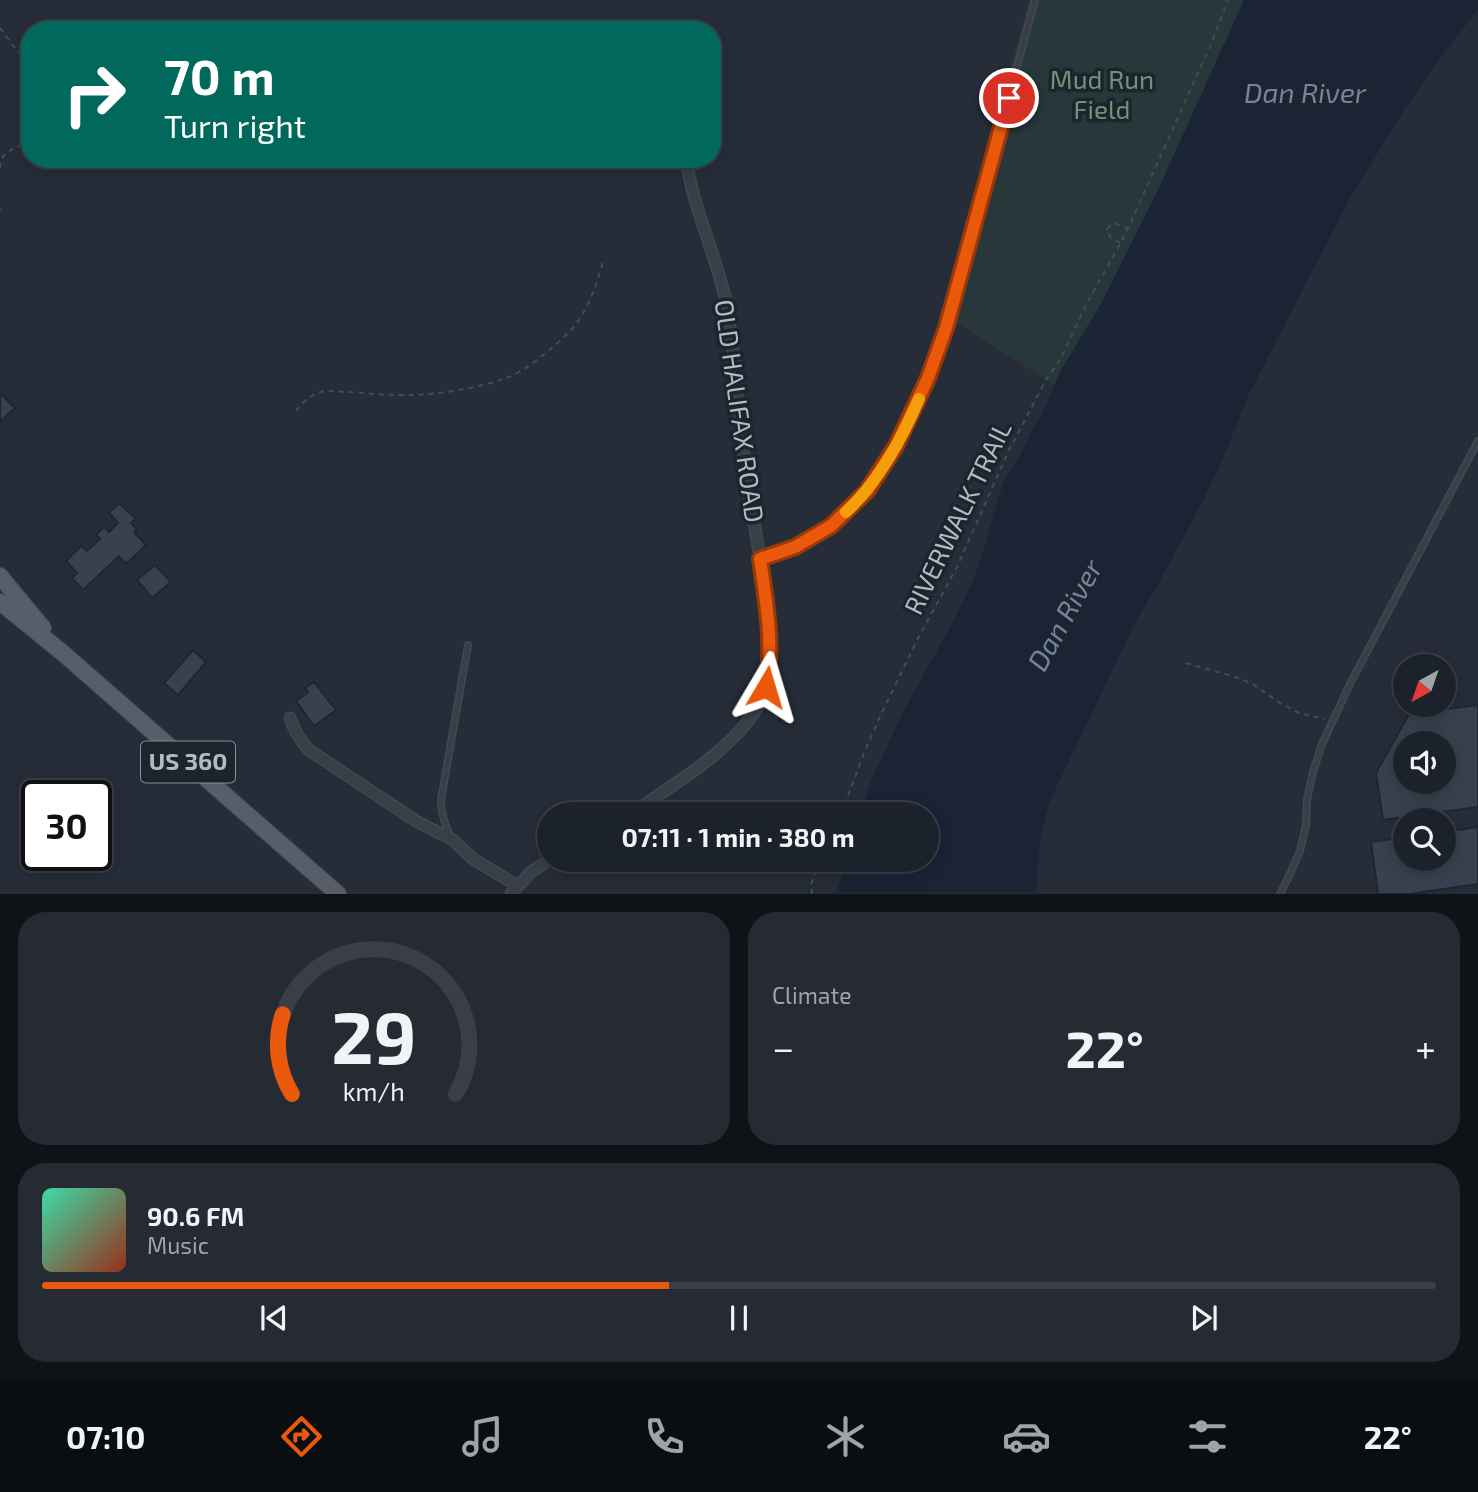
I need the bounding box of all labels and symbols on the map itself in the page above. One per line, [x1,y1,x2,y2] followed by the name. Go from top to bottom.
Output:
[1050,63,1154,124] park label: Mud Run Field
[979,68,1039,128] pin
[1244,75,1367,109] water label: Dan River
[709,297,771,524] street label: OLD HALIFAX ROAD
[897,416,1017,619] street label: RIVERWALK TRAIL
[1020,552,1109,676] water label: Dan River
[729,650,803,724] position arrow
[1393,654,1456,718] north arrow
[141,742,235,782] road number: US 360
[21,780,112,871] speed limit sign: 30

